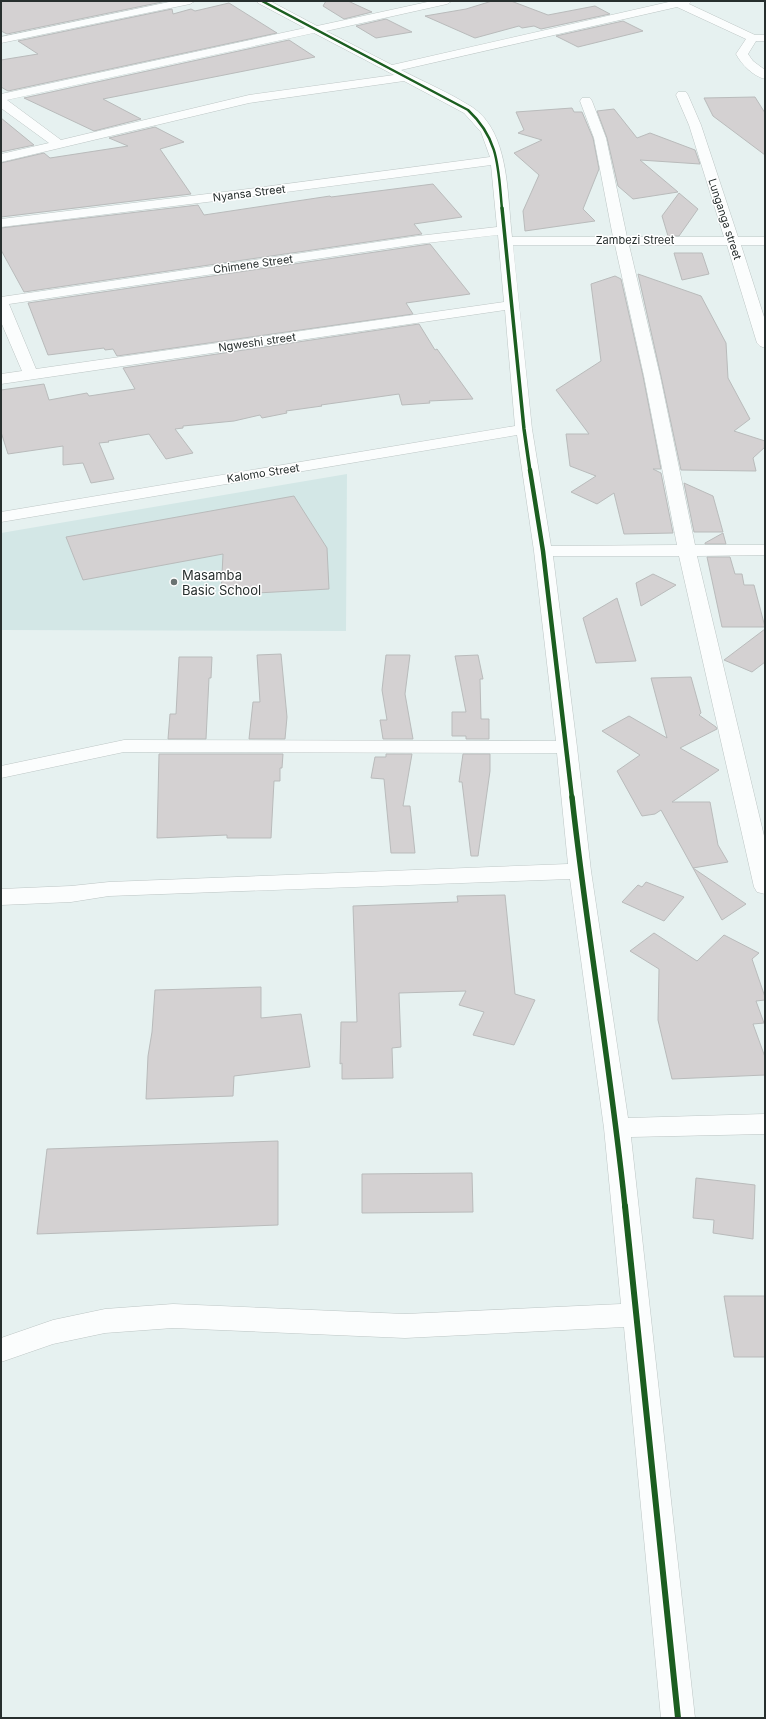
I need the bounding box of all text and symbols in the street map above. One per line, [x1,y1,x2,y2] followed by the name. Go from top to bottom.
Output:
[705,177,745,262] street label: Lunganga street
[212,182,287,204] street label: Nyansa Street
[596,233,675,247] street label: Zambezi Street
[212,251,294,277] street label: Chimene Street
[217,330,297,354] street label: Ngweshi street
[226,460,301,486] street label: Kalomo Street
[182,567,261,598] place label: Masamba Basic School
[169,577,179,587] marker: Masamba Basic School

